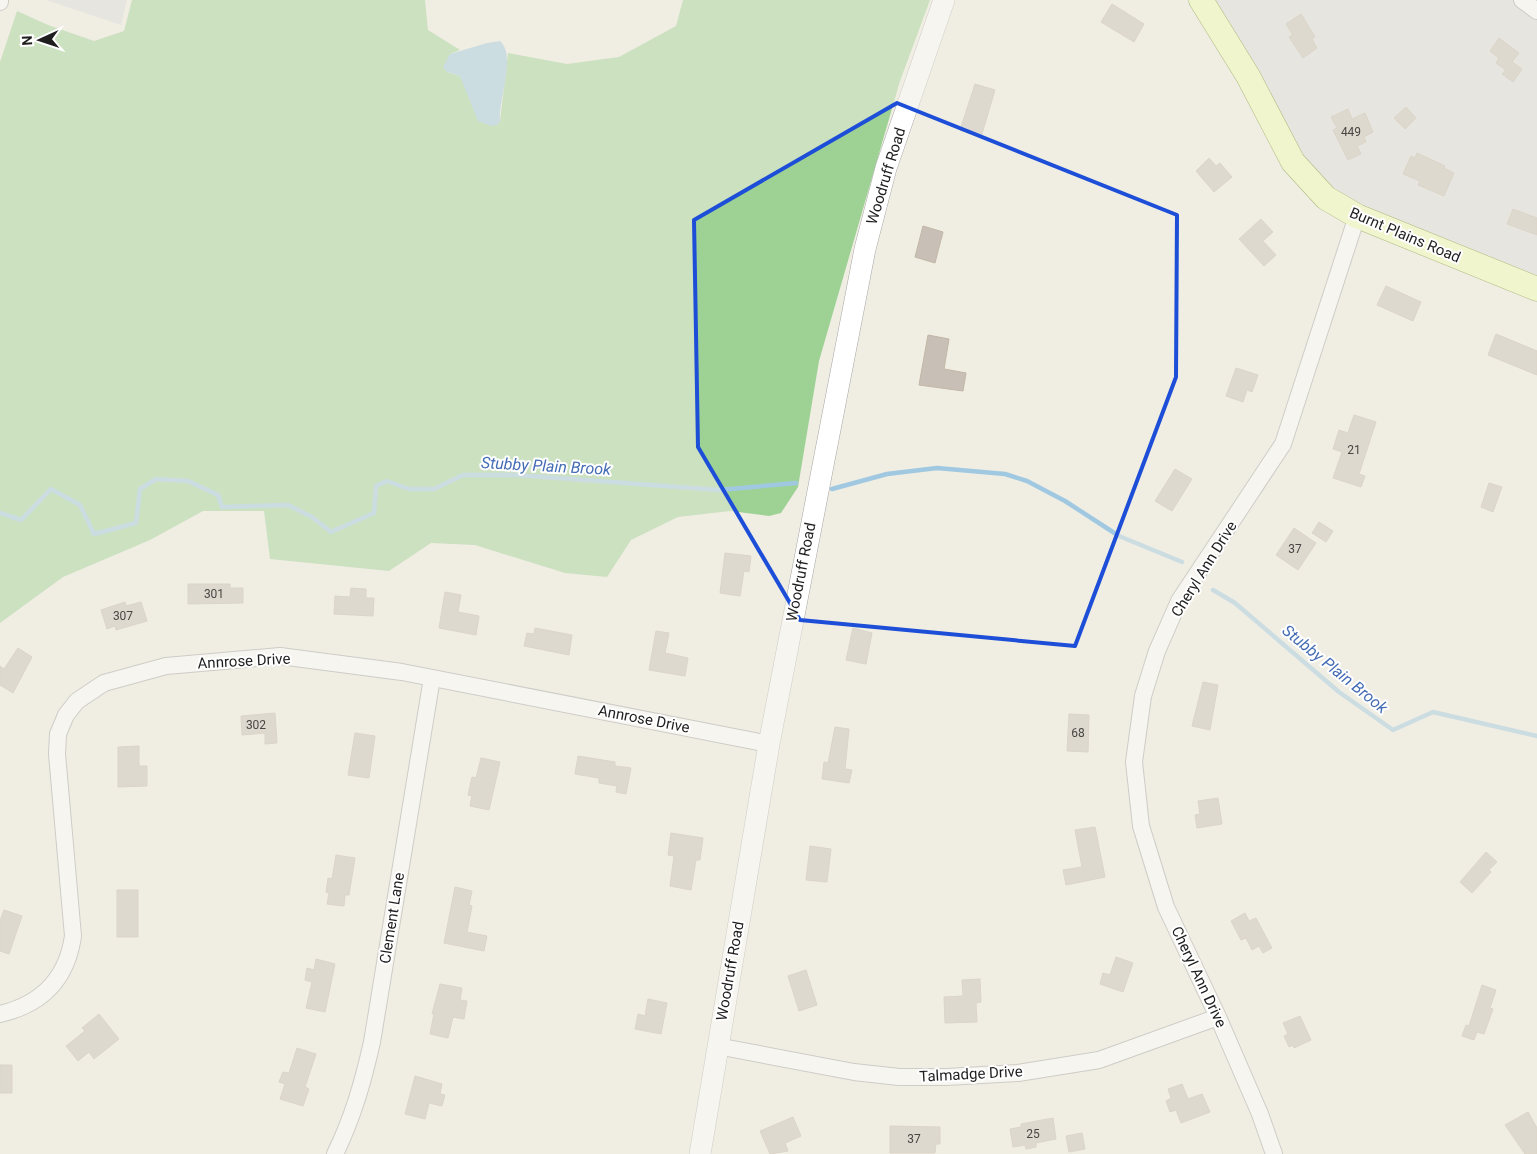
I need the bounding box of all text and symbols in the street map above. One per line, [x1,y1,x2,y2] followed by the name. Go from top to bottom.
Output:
[15,15,65,65] north arrow
[19,35,35,46] text: N
[863,125,909,227] street label: Woodruff Road
[1341,125,1361,139] house number: 449
[1347,204,1463,266] street label: Burnt Plains Road
[1347,443,1361,457] house number: 21
[481,453,613,479] water label: Stubby Plain Brook
[1167,518,1241,620] street label: Cheryl Ann Drive
[783,521,819,623] street label: Woodruff Road
[1288,542,1302,556] house number: 37
[204,587,224,601] house number: 301
[113,609,133,623] house number: 307
[1278,621,1392,718] water label: Stubby Plain Brook
[197,650,291,672] street label: Annrose Drive
[597,701,691,737] street label: Annrose Drive
[246,718,266,732] house number: 302
[1071,726,1085,740] house number: 68
[376,871,408,965] street label: Clement Lane
[712,920,748,1022] street label: Woodruff Road
[1168,924,1230,1030] street label: Cheryl Ann Drive
[919,1062,1023,1086] street label: Talmadge Drive
[1026,1127,1040,1141] house number: 25
[907,1132,921,1146] house number: 37

